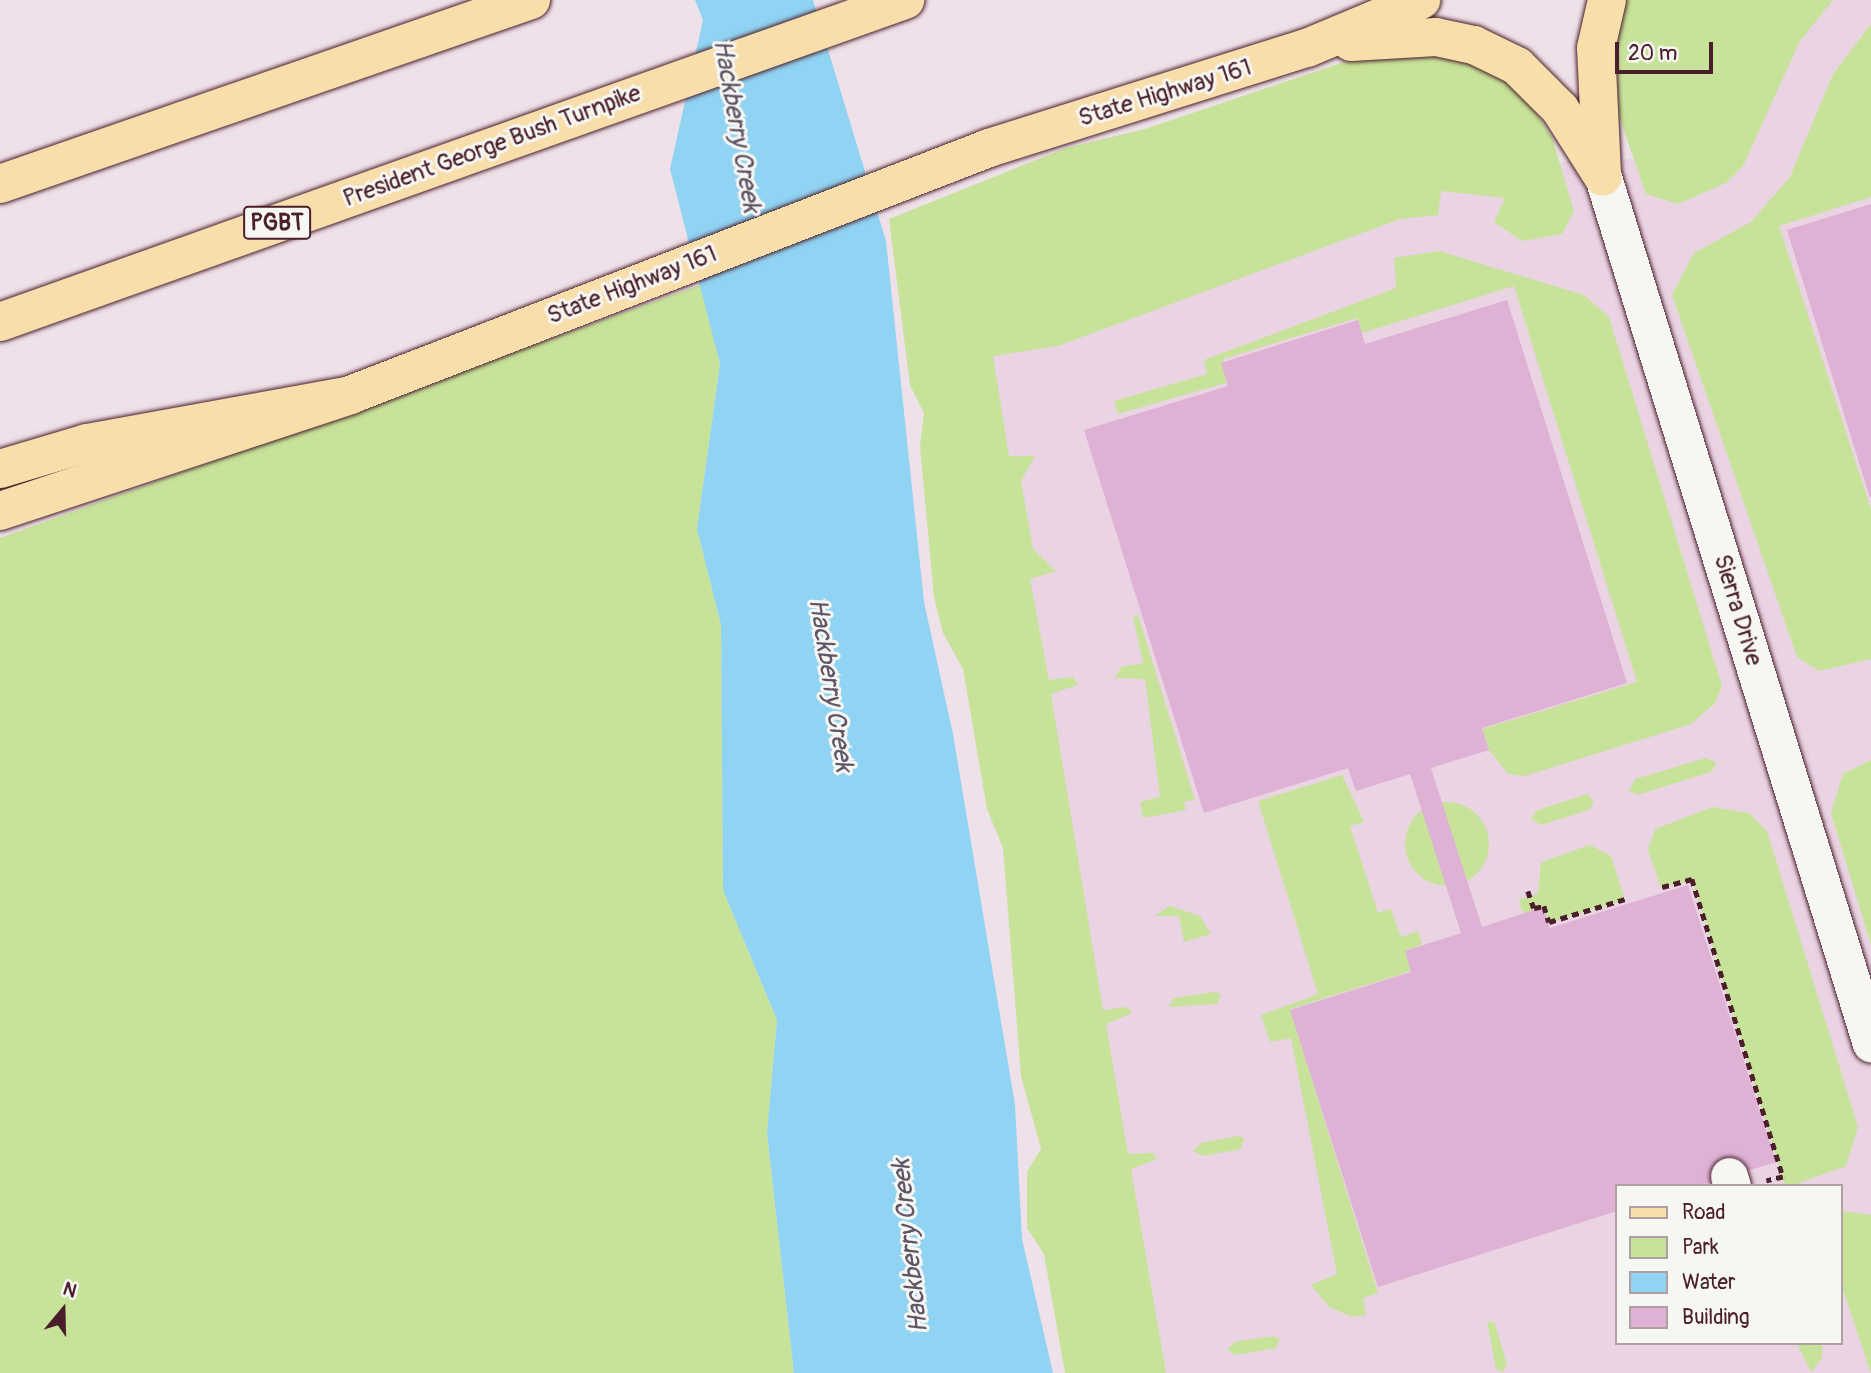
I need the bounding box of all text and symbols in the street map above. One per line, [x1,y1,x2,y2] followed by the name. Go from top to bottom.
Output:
[1619,28,1717,72] scale bar
[705,37,767,215] water label: Hackberry Creek
[1628,40,1677,67] text: 20 m
[1075,53,1255,133] street label: State Highway 161
[339,79,645,213] street label: President George Bush Turnpike
[242,204,312,243] road number: PGBT
[543,239,721,331] street label: State Highway 161
[1707,551,1769,669] street label: Sierra Drive
[801,596,859,774] water label: Hackberry Creek
[886,1157,936,1335] water label: Hackberry Creek
[1616,1184,1843,1345] legend
[1682,1199,1726,1226] text: Road
[1682,1234,1719,1261] text: Park
[1682,1269,1735,1296] text: Water
[28,1275,98,1345] north arrow
[60,1277,80,1304] text: N
[1682,1304,1749,1331] text: Building

